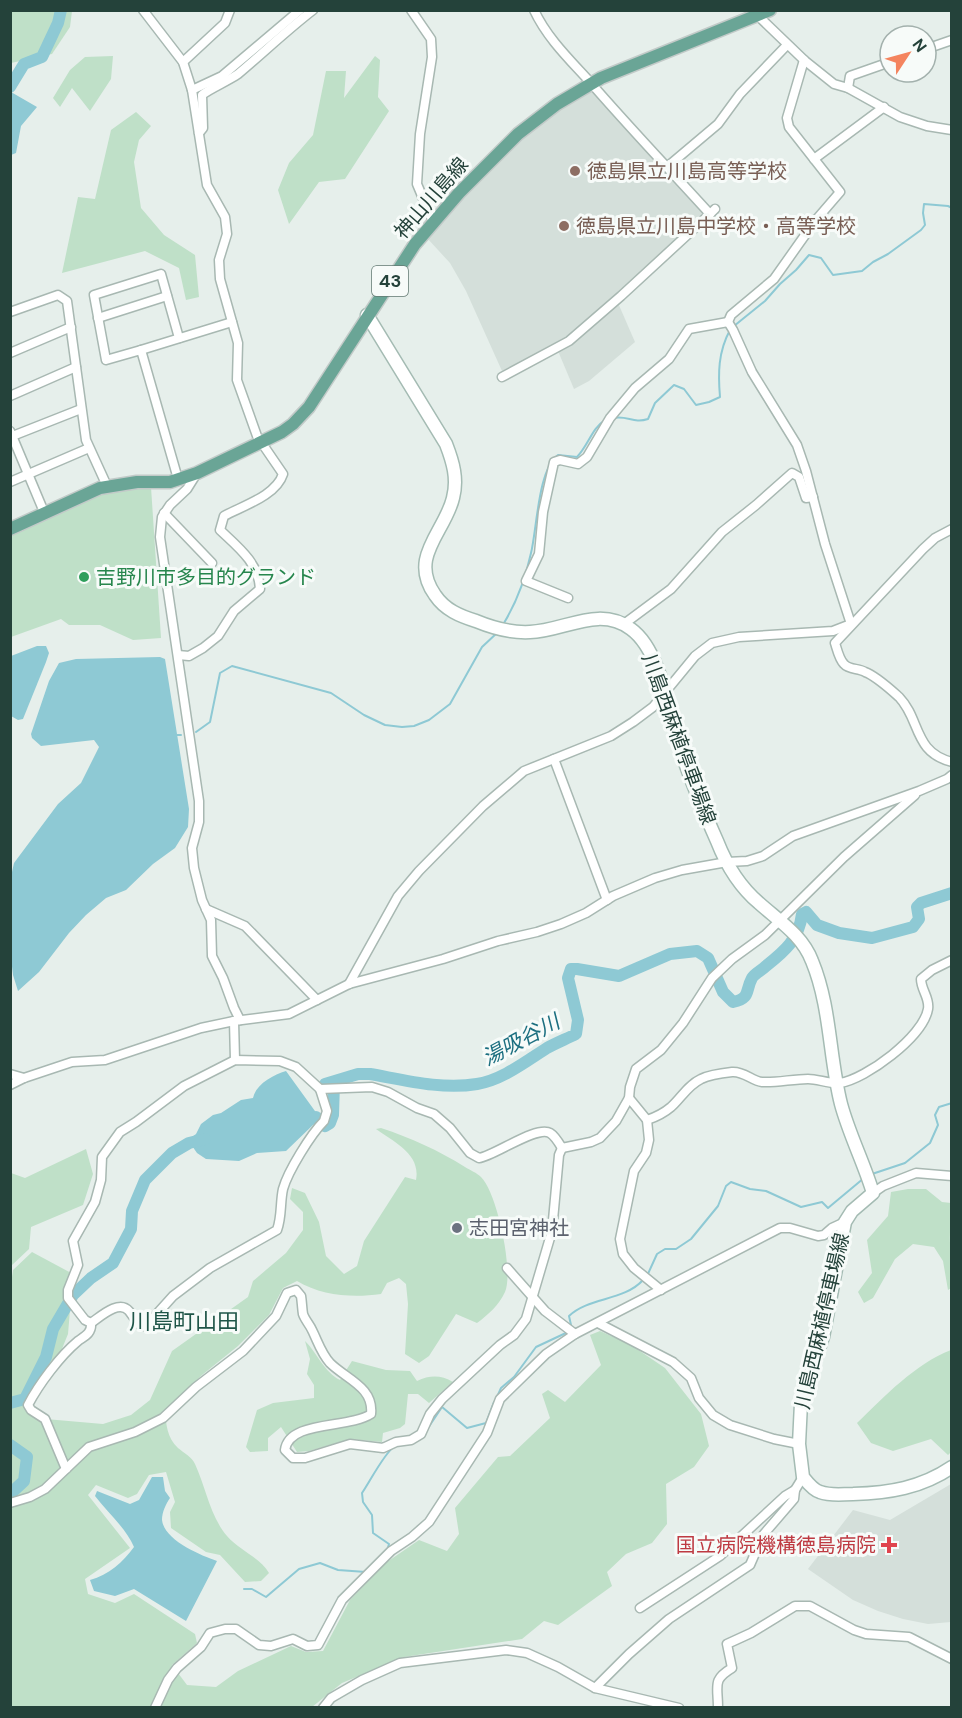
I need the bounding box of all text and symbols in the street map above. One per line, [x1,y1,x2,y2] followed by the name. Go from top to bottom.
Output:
[878,24,938,84] north arrow
[908,35,932,56] text: N
[388,152,474,244] street label: 神山川島線
[587,158,787,184] place label: 徳島県立川島高等学校
[568,164,582,178] marker: 徳島県立川島高等学校
[576,213,856,239] place label: 徳島県立川島中学校・高等学校
[557,219,571,233] marker: 徳島県立川島中学校・高等学校
[372,266,408,296] road number: 43
[96,564,316,590] place label: 吉野川市多目的グランド
[77,570,91,584] marker: 吉野川市多目的グランド
[636,650,722,828] street label: 川島西麻植停車場線
[477,1007,566,1072] water label: 湯吸谷川
[469,1215,569,1241] place label: 志田宮神社
[450,1221,464,1235] marker: 志田宮神社
[789,1230,855,1412] street label: 川島西麻植停車場線
[129,1307,239,1336] district label: 川島町山田
[676,1532,876,1558] place label: 国立病院機構徳島病院
[880,1536,898,1554] marker: 国立病院機構徳島病院

